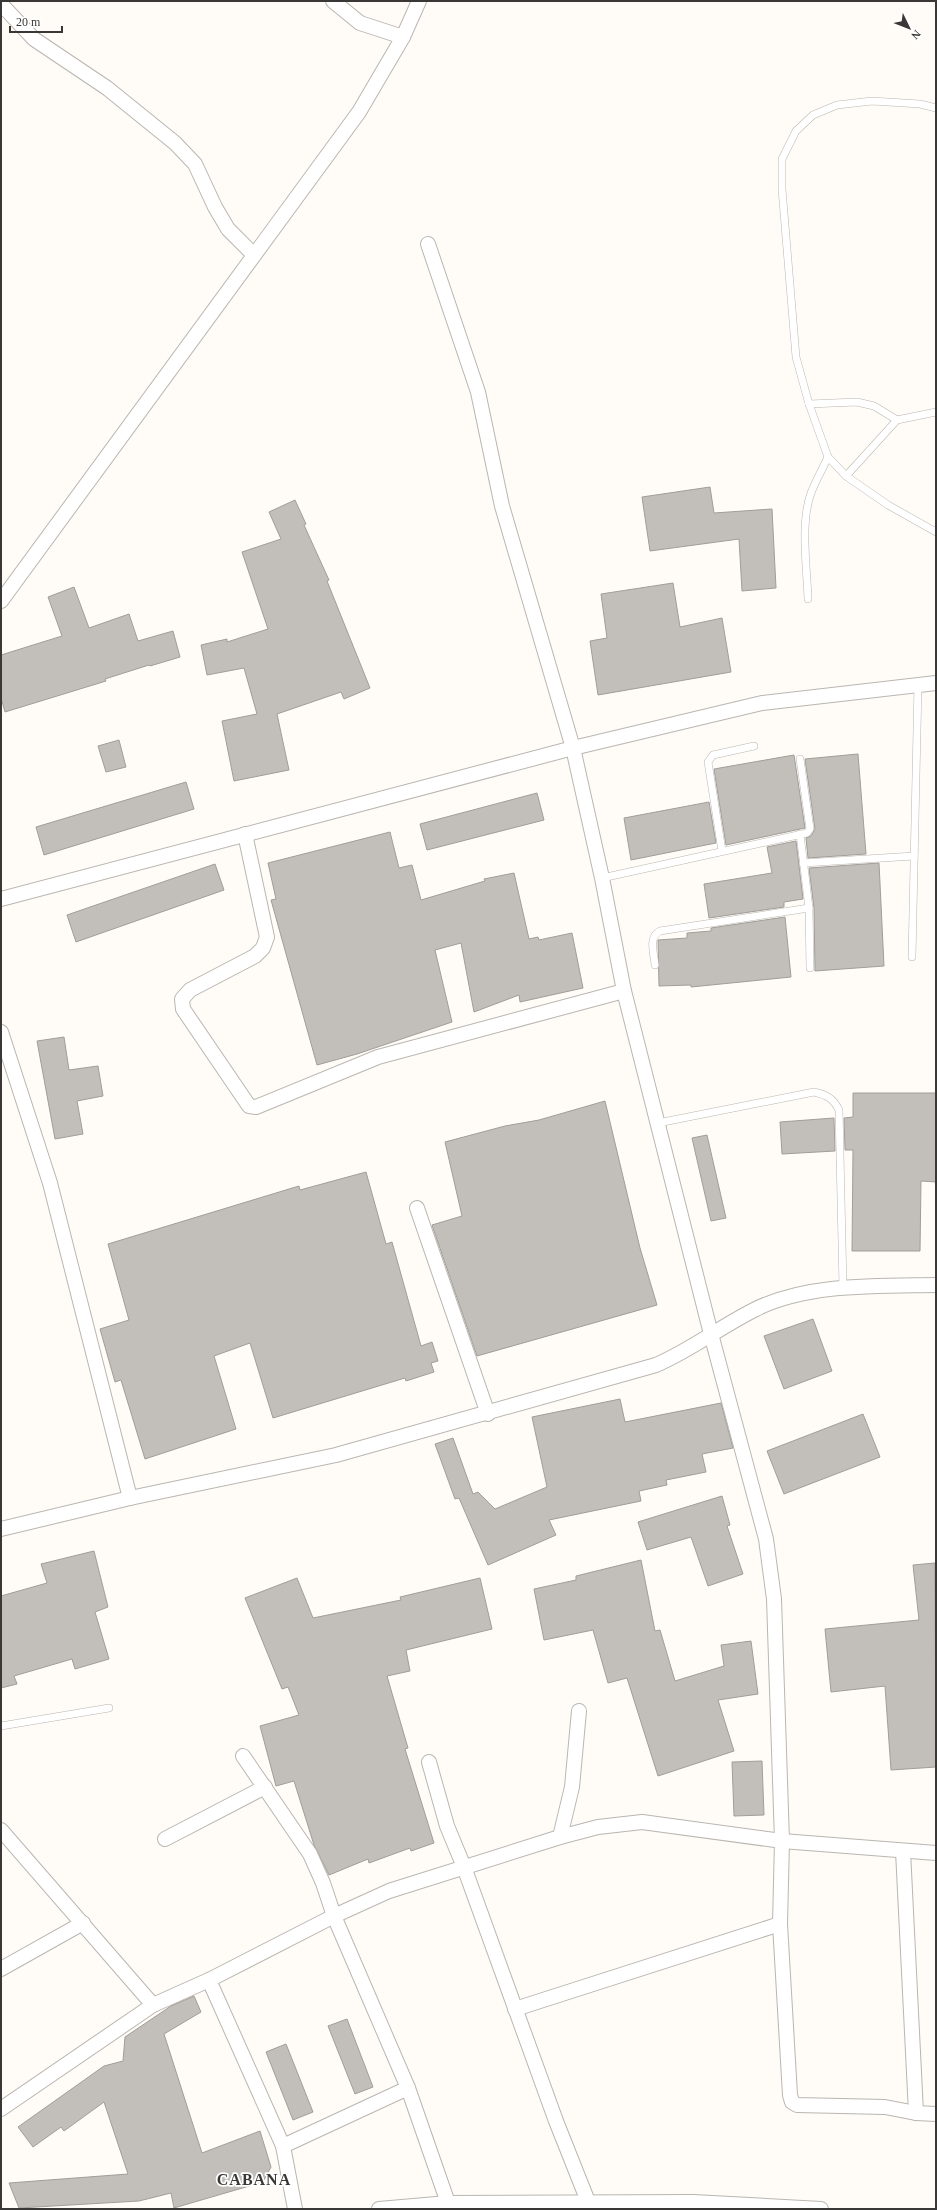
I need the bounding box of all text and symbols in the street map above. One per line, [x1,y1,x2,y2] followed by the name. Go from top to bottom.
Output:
[10,8,62,34] scale bar
[889,8,929,48] north arrow
[16,15,41,29] text: 20 m
[909,28,923,42] text: N
[217,2171,291,2188] district label: CABANA

